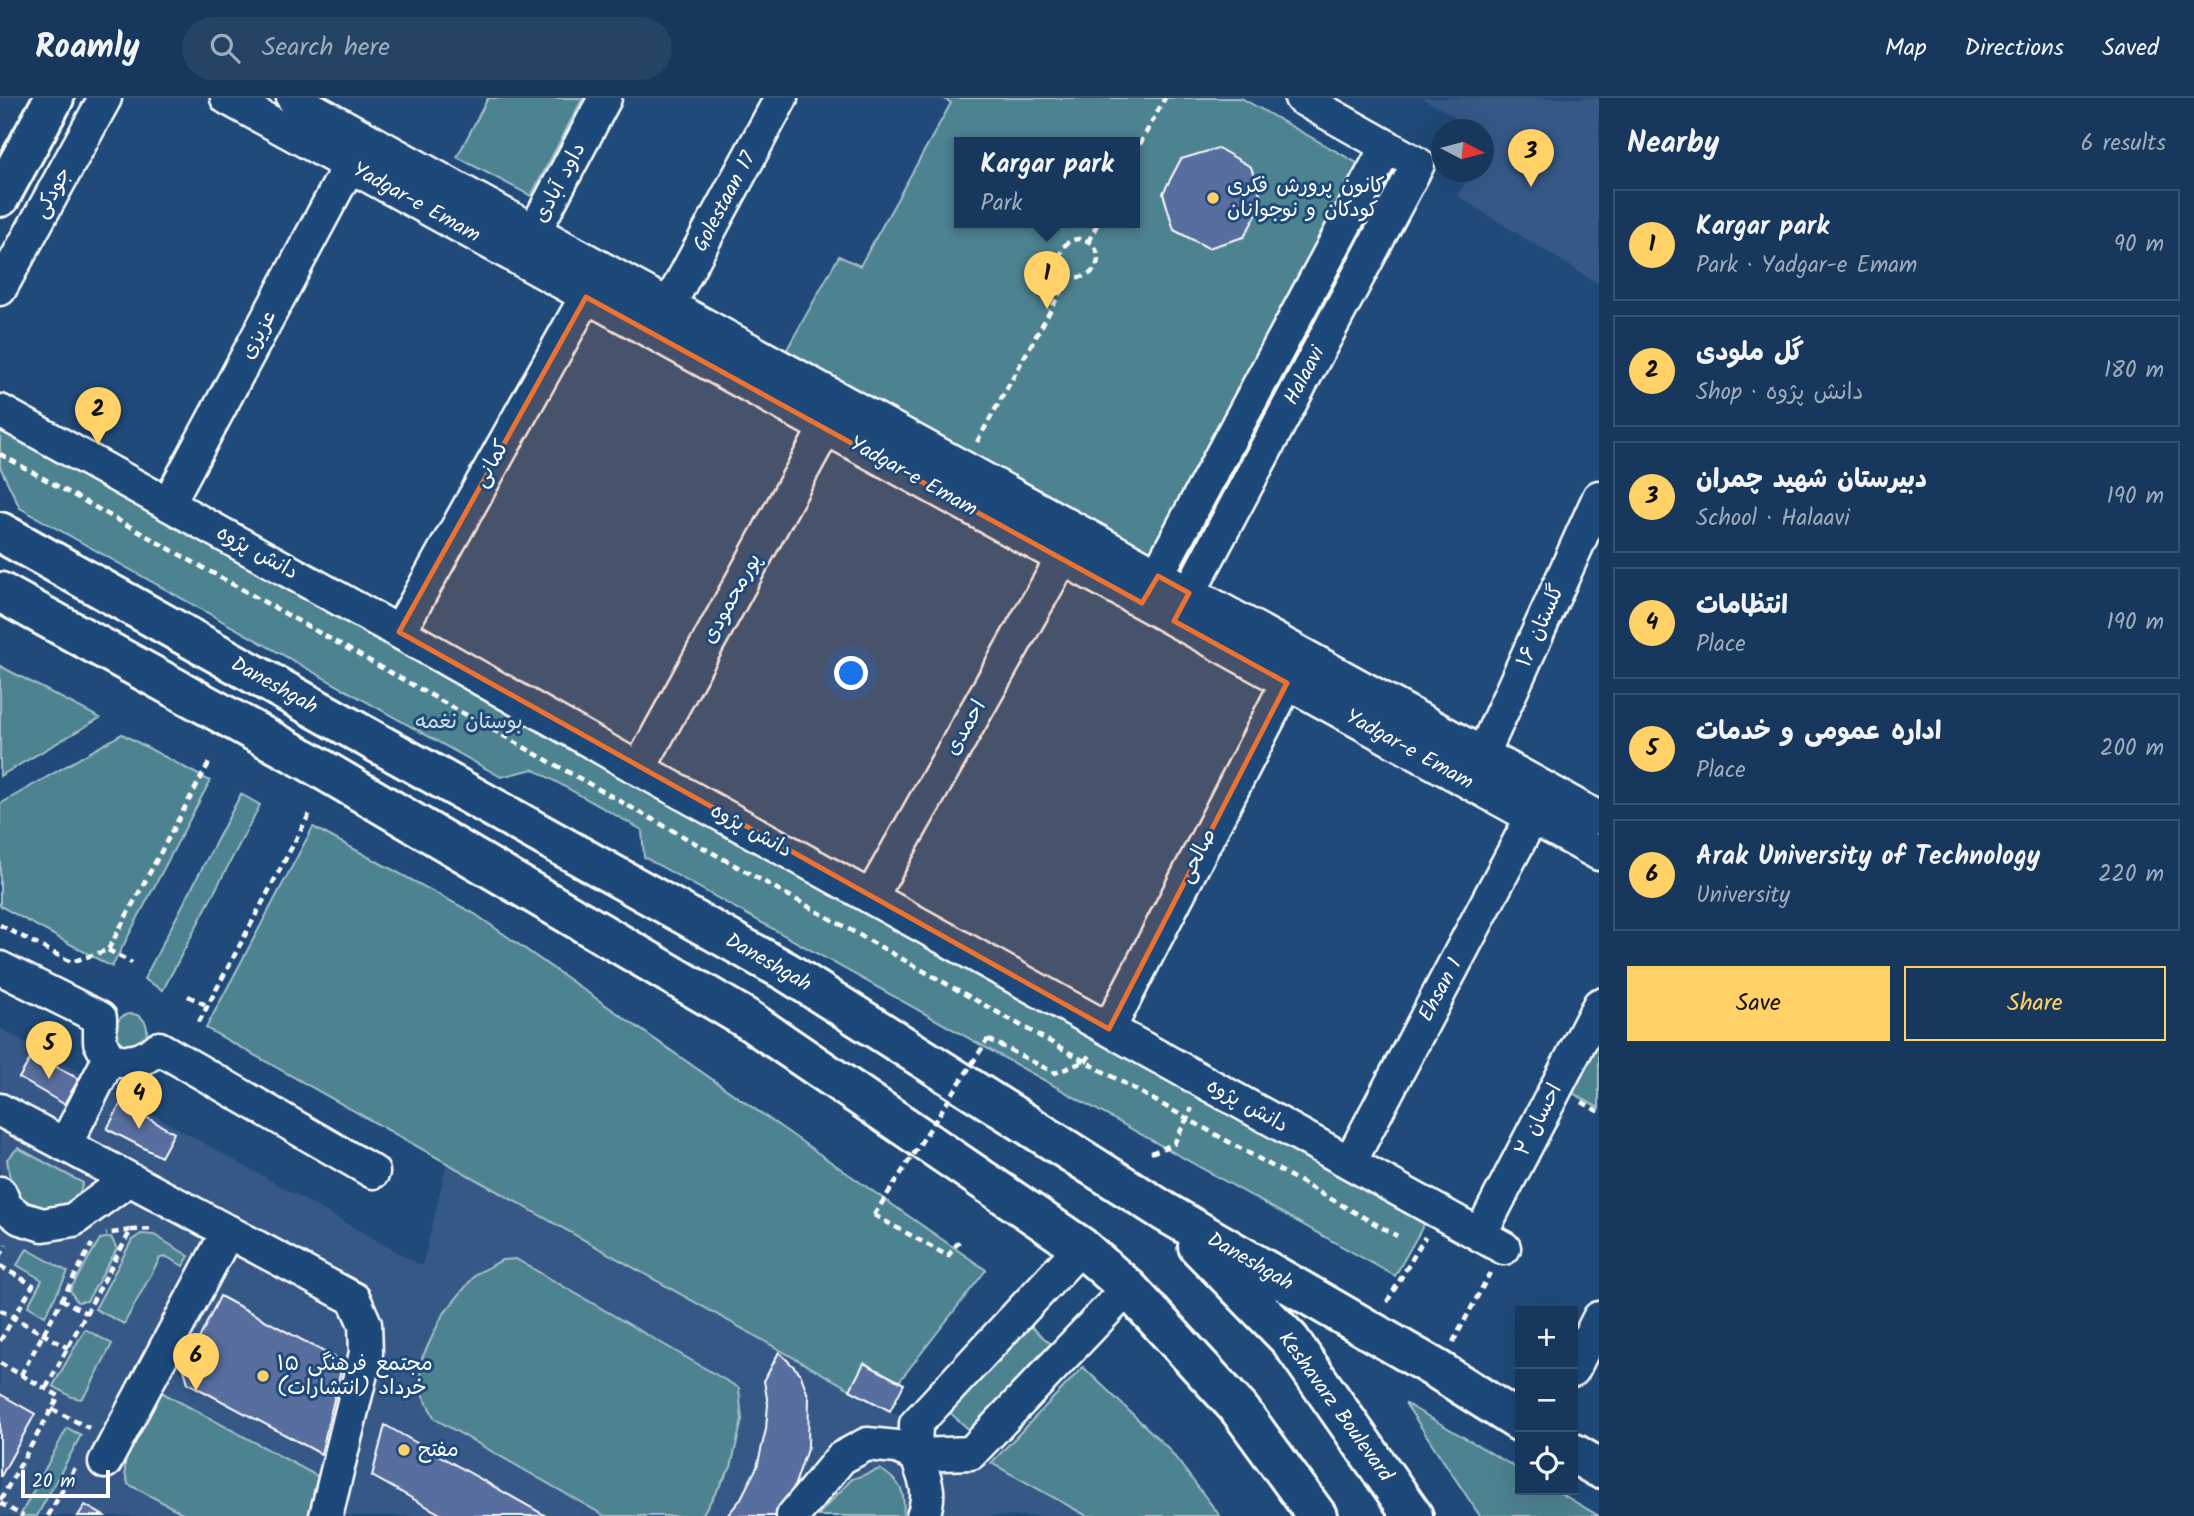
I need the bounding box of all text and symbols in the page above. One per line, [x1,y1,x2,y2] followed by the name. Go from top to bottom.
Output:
[182,17,672,80] search box
[35,22,140,75] text: Roamly
[262,27,390,69] text: Search here
[206,29,244,67] icon: search
[1885,29,1927,68] text: Map
[1965,29,2064,68] text: Directions
[2102,29,2159,68] text: Saved
[1431,119,1494,182] north arrow
[1627,120,1719,168] text: Nearby
[2081,126,2166,162] text: 6 results
[1508,129,1554,187] pin: 3
[525,137,595,229] street label: داود آبادی
[954,137,1140,228] popup
[981,144,1114,186] text: Kargar park
[685,145,766,258] street label: Golestaan 17
[346,154,486,252] street label: Yadgar-e Emam
[25,161,81,225] street label: جودکی
[1227,170,1385,227] place label: کانون پرورش فکری کودکان و نوجوانان
[981,186,1022,222] text: Park
[1205,190,1221,206] marker: کانون پرورش فکری کودکان و نوجوانان
[1696,206,1829,248] text: Kargar park
[1649,227,1655,263] text: 1
[2114,227,2164,263] text: 90 m
[1696,248,1917,284] text: Park · Yadgar-e Emam
[1024,251,1070,309] pin: 1
[232,304,286,366] street label: عزیزی
[1696,332,1804,374] text: گل ملودی
[1276,340,1335,411] street label: Halaavi
[1645,353,1659,389] text: 2
[2104,353,2164,389] text: 180 m
[1696,375,1864,411] text: Shop · دانش پژوه
[75,387,121,445] pin: 2
[843,428,983,526] street label: Yadgar-e Emam
[465,434,519,494] street label: کمانی
[1696,459,1927,501] text: دبیرستان شهید چمران
[1646,479,1658,515] text: 3
[2107,479,2164,515] text: 190 m
[1696,501,1850,537] text: School · Halaavi
[210,517,304,589] street label: دانش پژوه
[693,548,771,650] street label: پورمحمودی
[1508,579,1574,673] street label: گلستان ۱۶
[1696,585,1788,627] text: انتظامات
[1646,605,1658,641] text: 4
[2107,605,2164,641] text: 190 m
[1696,627,1746,663] text: Place
[224,648,324,724] street label: Daneshgah
[834,656,868,690] your location
[937,694,995,762] street label: احمدی
[1339,701,1479,799] street label: Yadgar-e Emam
[415,706,523,739] park label: بوستان نغمه
[1696,711,1941,753] text: اداره عمومی و خدمات
[1646,731,1658,767] text: 5
[2100,731,2164,767] text: 200 m
[1696,753,1746,789] text: Place
[704,795,798,867] street label: دانش پژوه
[1170,823,1226,889] street label: صالحی
[1696,836,2040,878] text: Arak University of Technology
[1646,857,1658,893] text: 6
[2098,857,2164,893] text: 220 m
[1696,878,1790,914] text: University
[718,925,818,1001] street label: Daneshgah
[1410,952,1472,1028] street label: Ehsan 1
[1627,966,1890,1041] button: Save
[1904,966,2166,1041] button: Share
[26,1021,72,1079] pin: 5
[1200,1070,1294,1142] street label: دانش پژوه
[116,1071,162,1129] pin: 4
[1507,1078,1571,1162] street label: احسان ۲
[1200,1224,1300,1300] street label: Daneshgah
[1515,1306,1578,1495] map controls
[1515,1306,1578,1369] button: +
[1269,1325,1401,1490] street label: Keshavarz Boulevard
[173,1333,219,1391] pin: 6
[277,1348,433,1405] place label: مجتمع فرهنگی ۱۵ خرداد (انتشارات)
[255,1368,271,1384] marker: مجتمع فرهنگی ۱۵ خرداد (انتشارات)
[1515,1369,1578,1432] button: −
[1515,1432,1578,1495] button: locate
[418,1434,459,1467] place label: مفتح
[396,1442,412,1458] marker: مفتح
[21,1467,110,1499] scale bar
[32,1467,75,1497] text: 20 m

